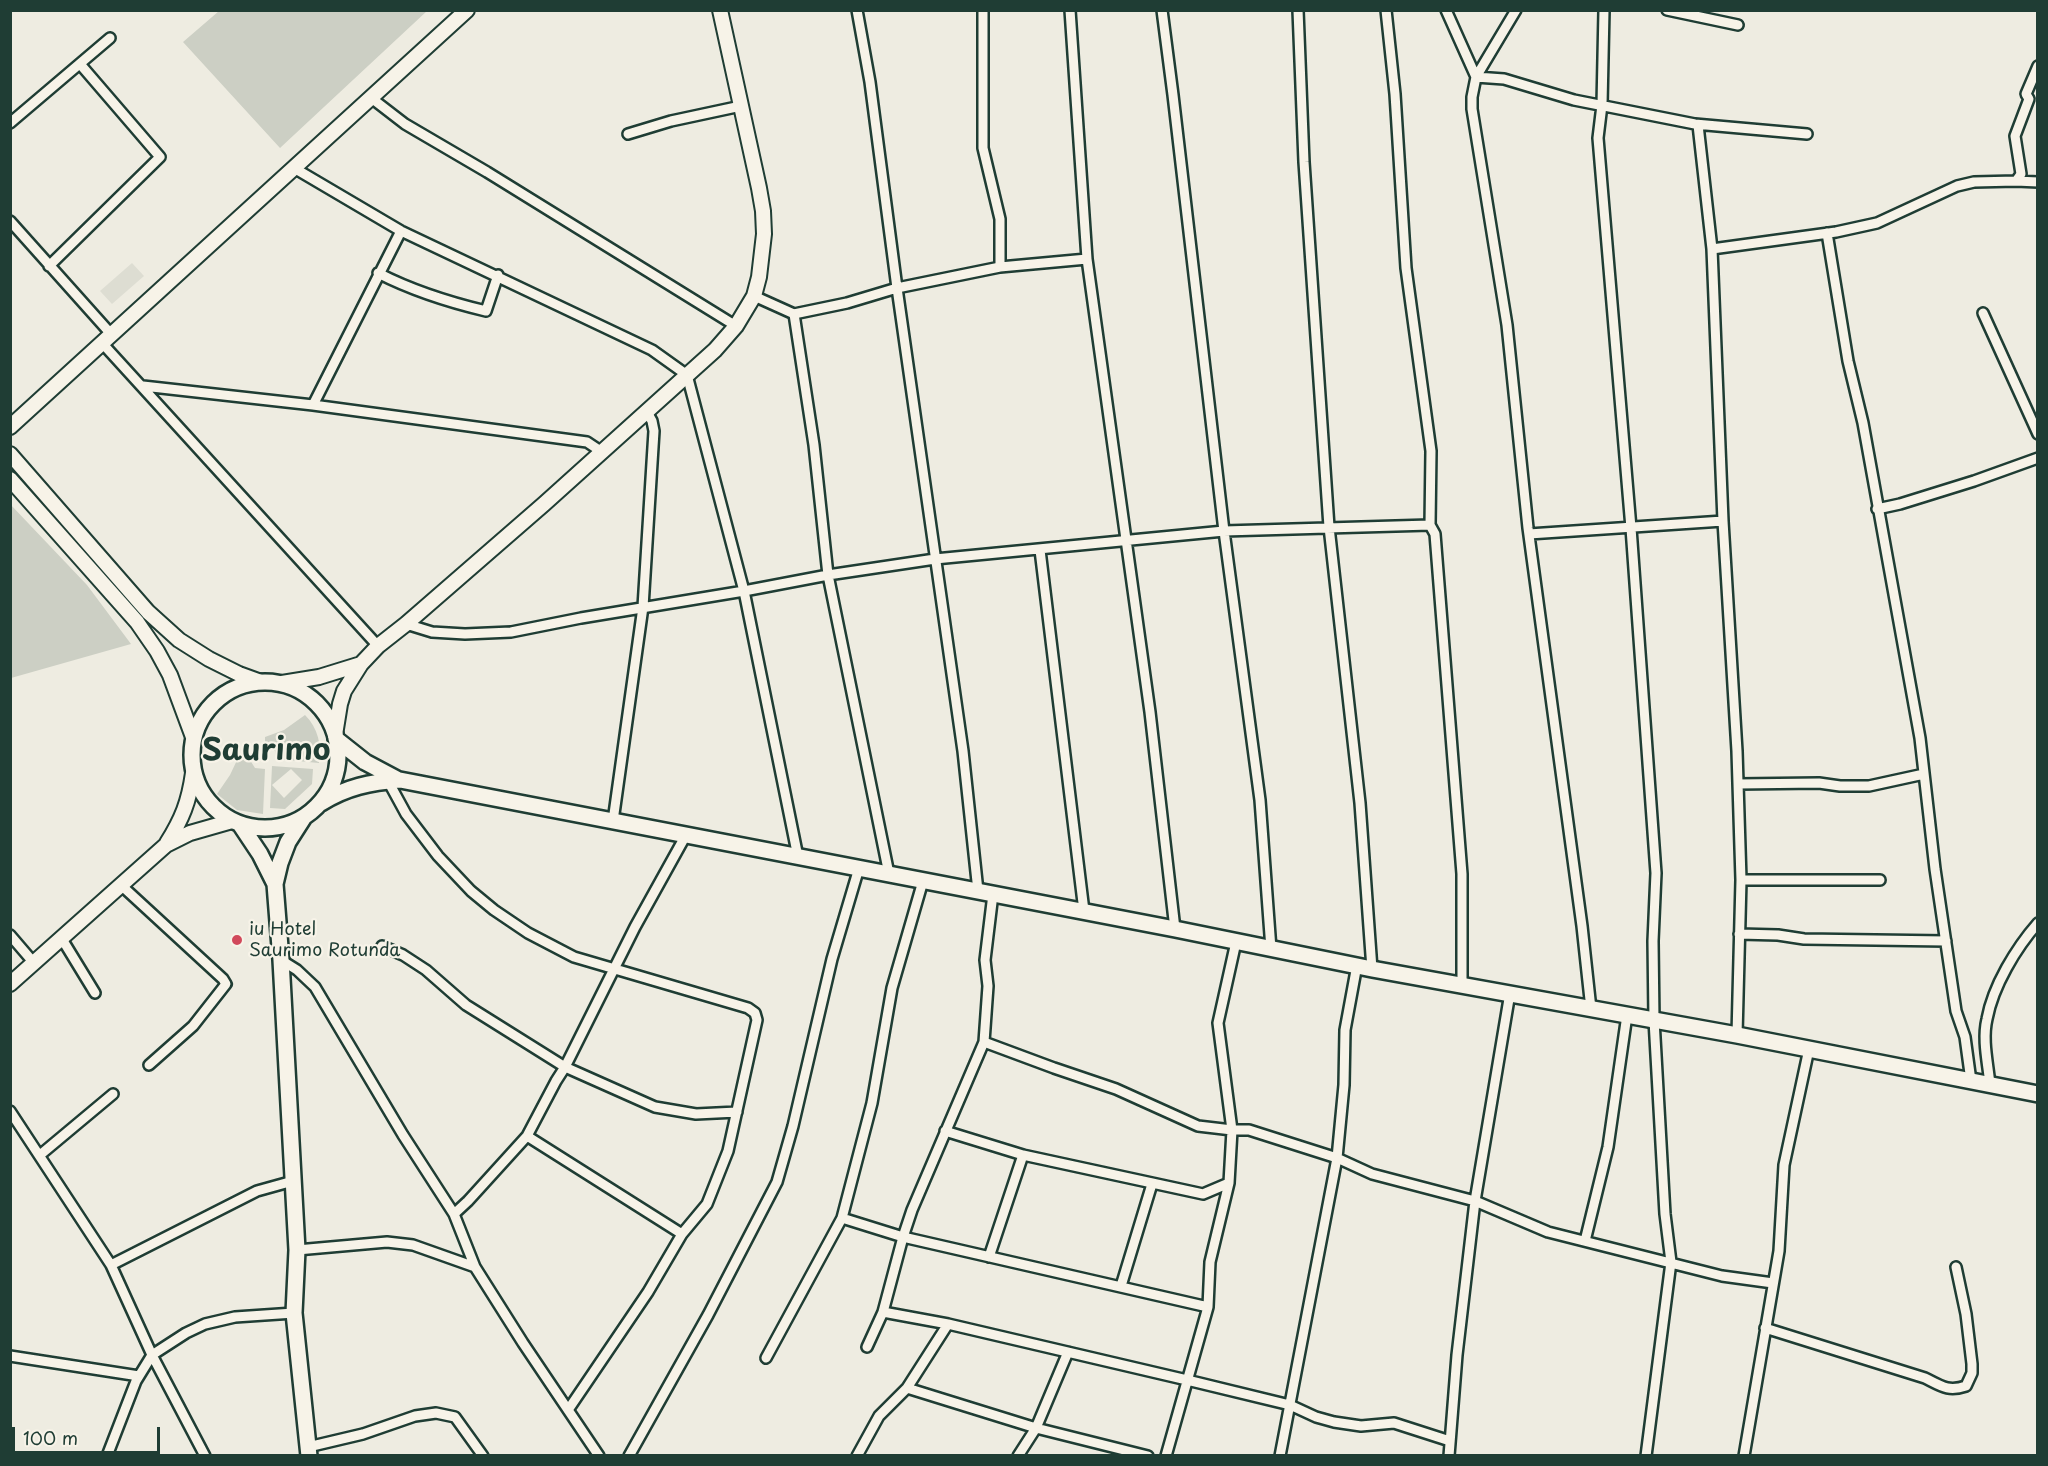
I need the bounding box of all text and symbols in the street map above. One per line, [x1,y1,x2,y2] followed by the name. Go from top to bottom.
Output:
[202,734,330,770] district label: Saurimo
[249,919,400,962] place label: iu Hotel Saurimo Rotunda
[230,933,244,947] marker: iu Hotel Saurimo Rotunda
[15,1415,164,1453] scale bar
[23,1424,78,1451] text: 100 m

